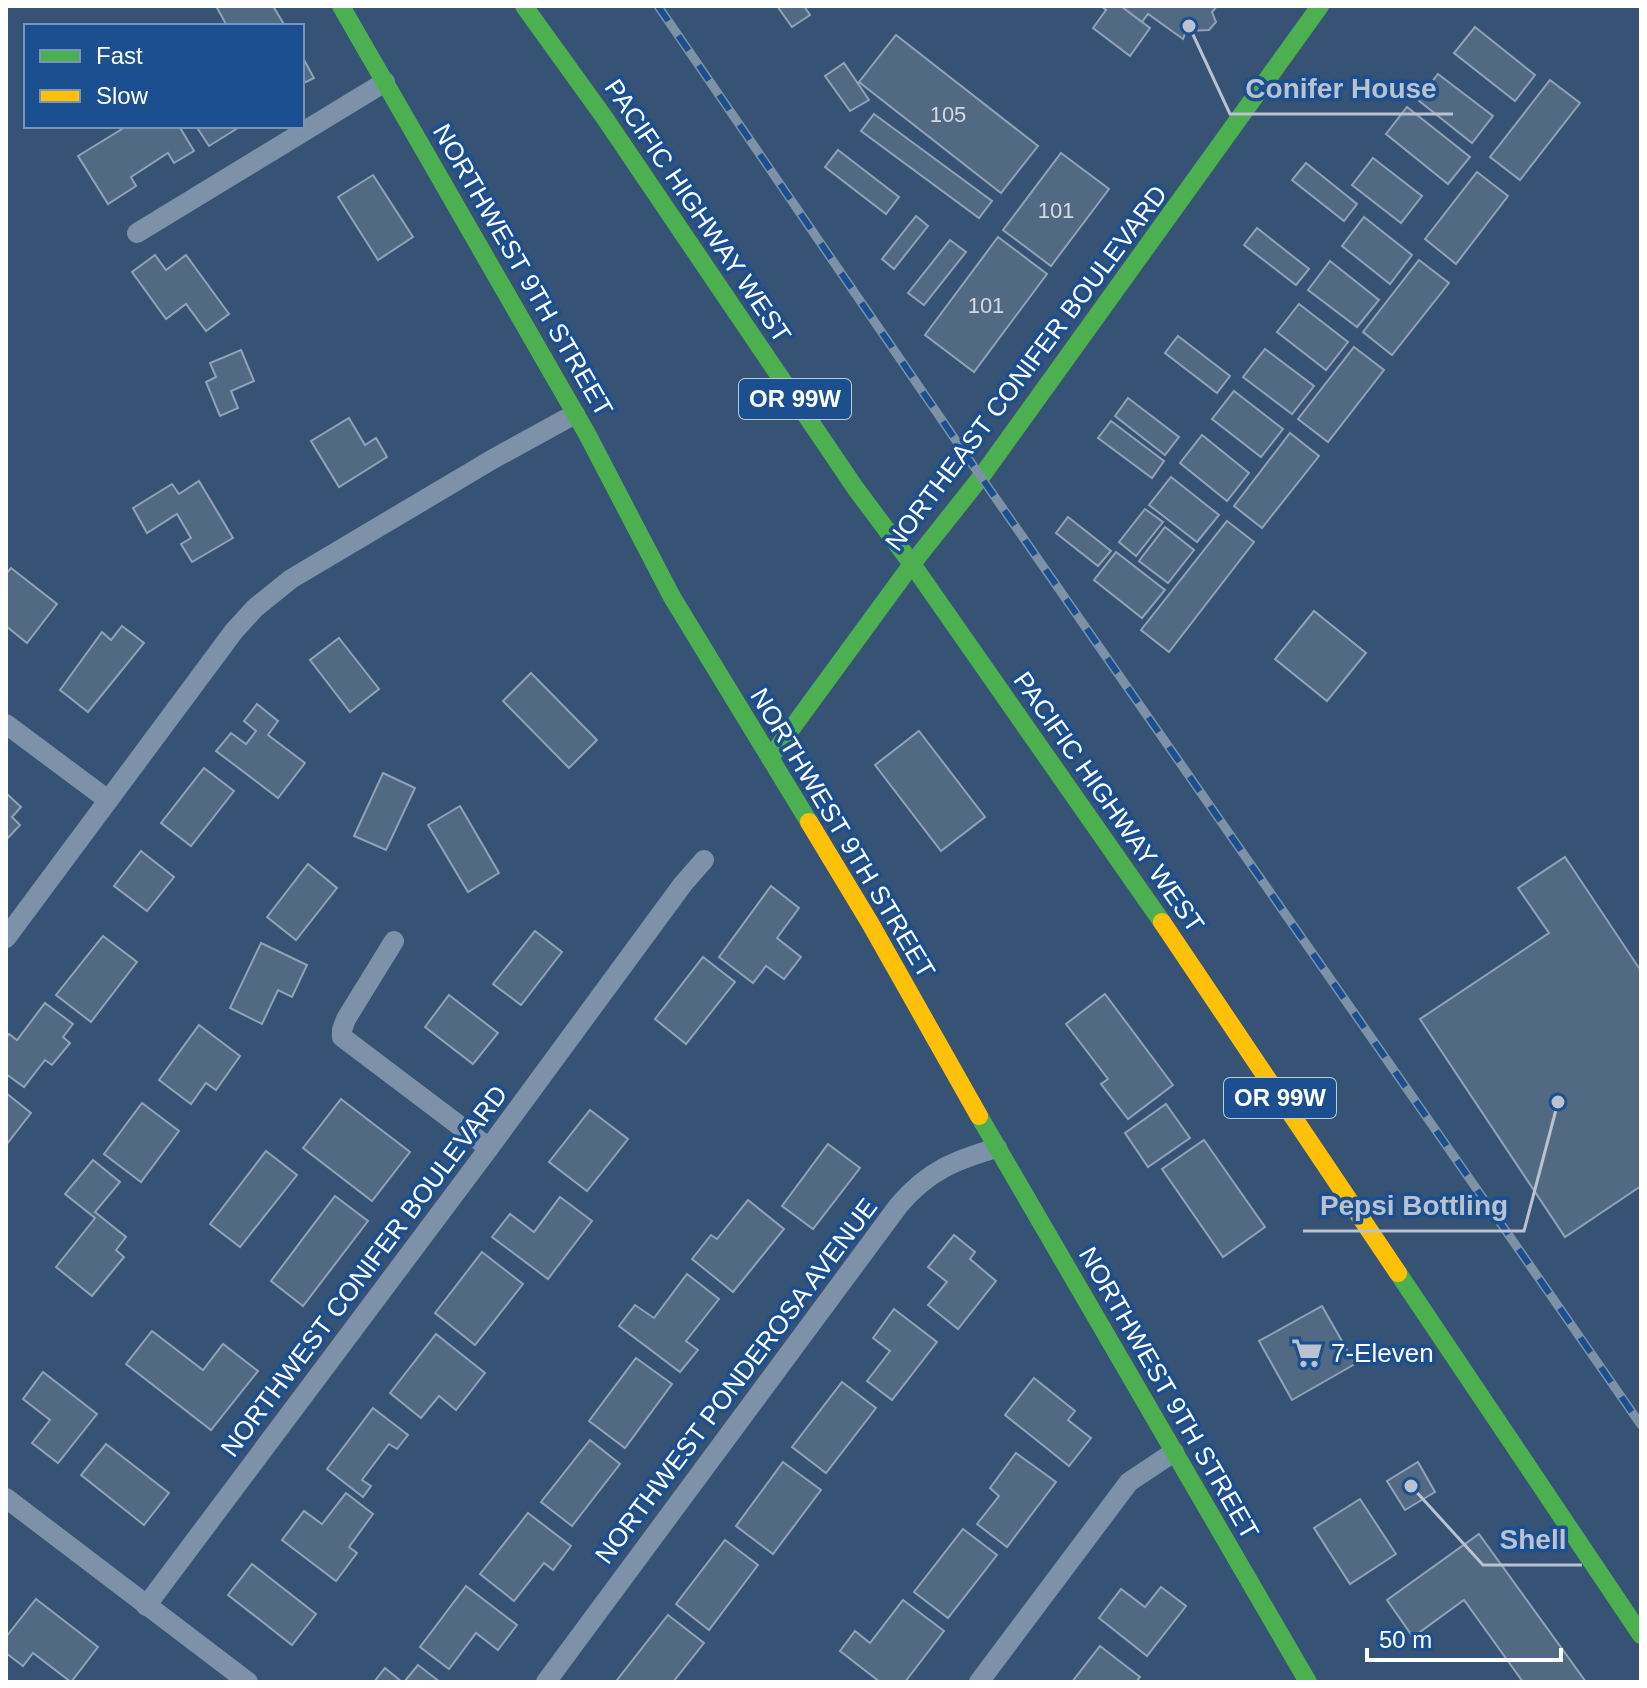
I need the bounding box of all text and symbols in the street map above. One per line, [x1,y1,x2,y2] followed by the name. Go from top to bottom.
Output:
[24,24,304,128] legend
[96,42,143,69] text: Fast
[1230,62,1453,114] callout: Conifer House
[1245,73,1437,104] text: Conifer House
[599,74,797,348] street label: PACIFIC HIGHWAY WEST
[96,82,149,109] text: Slow
[930,102,966,127] house number: 105
[427,118,619,422] street label: NORTHWEST 9TH STREET
[879,180,1173,556] street label: NORTHEAST CONIFER BOULEVARD
[1038,198,1074,223] house number: 101
[968,293,1004,318] house number: 101
[739,379,851,419] road number: OR 99W
[1008,666,1211,938] street label: PACIFIC HIGHWAY WEST
[744,683,942,983] street label: NORTHWEST 9TH STREET
[1224,1078,1336,1118] road number: OR 99W
[215,1080,513,1462] street label: NORTHWEST CONIFER BOULEVARD
[1303,1179,1524,1231] callout: Pepsi Bottling
[1320,1190,1508,1221] text: Pepsi Bottling
[589,1193,883,1569] street label: NORTHWEST PONDEROSA AVENUE
[1073,1241,1265,1545] street label: NORTHWEST 9TH STREET
[1290,1336,1324,1370] supermarket icon: 7-Eleven
[1331,1338,1434,1368] place label: 7-Eleven
[1483,1513,1582,1565] callout: Shell
[1500,1524,1566,1555] text: Shell
[1367,1612,1561,1662] scale bar
[1379,1626,1432,1653] text: 50 m

